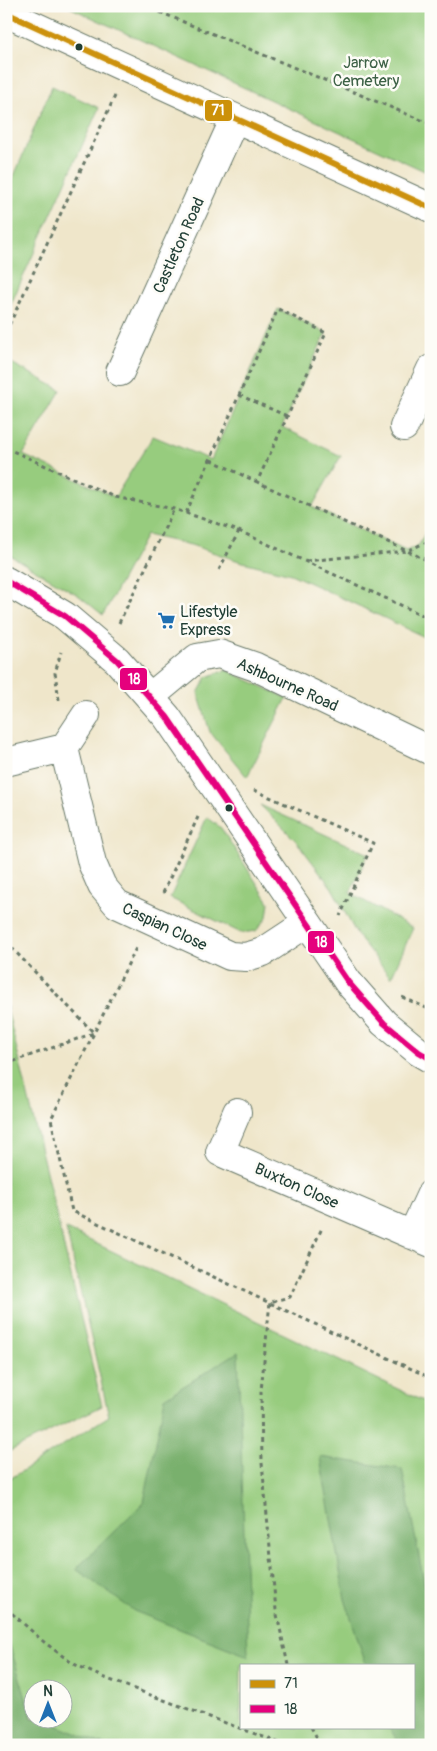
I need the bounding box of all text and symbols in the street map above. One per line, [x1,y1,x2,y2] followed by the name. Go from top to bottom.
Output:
[74,42,84,52] unlabelled marker
[333,53,399,91] park label: Jarrow Cemetery
[204,99,233,122] line badge: 71
[212,102,224,119] text: 71
[149,194,209,297] street label: Castleton Road
[180,602,238,640] place label: Lifestyle Express
[156,610,176,630] supermarket icon: Lifestyle Express
[234,654,341,716] street label: Ashbourne Road
[119,667,148,691] line badge: 18
[128,671,140,688] text: 18
[224,803,234,813] unlabelled marker
[119,898,210,955] street label: Caspian Close
[307,930,335,954] line badge: 18
[315,934,327,951] text: 18
[251,1159,342,1213] street label: Buxton Close
[240,1664,414,1728] legend
[284,1674,298,1693] text: 71
[22,1678,72,1728] north arrow
[43,1683,53,1700] text: N
[284,1700,298,1719] text: 18

